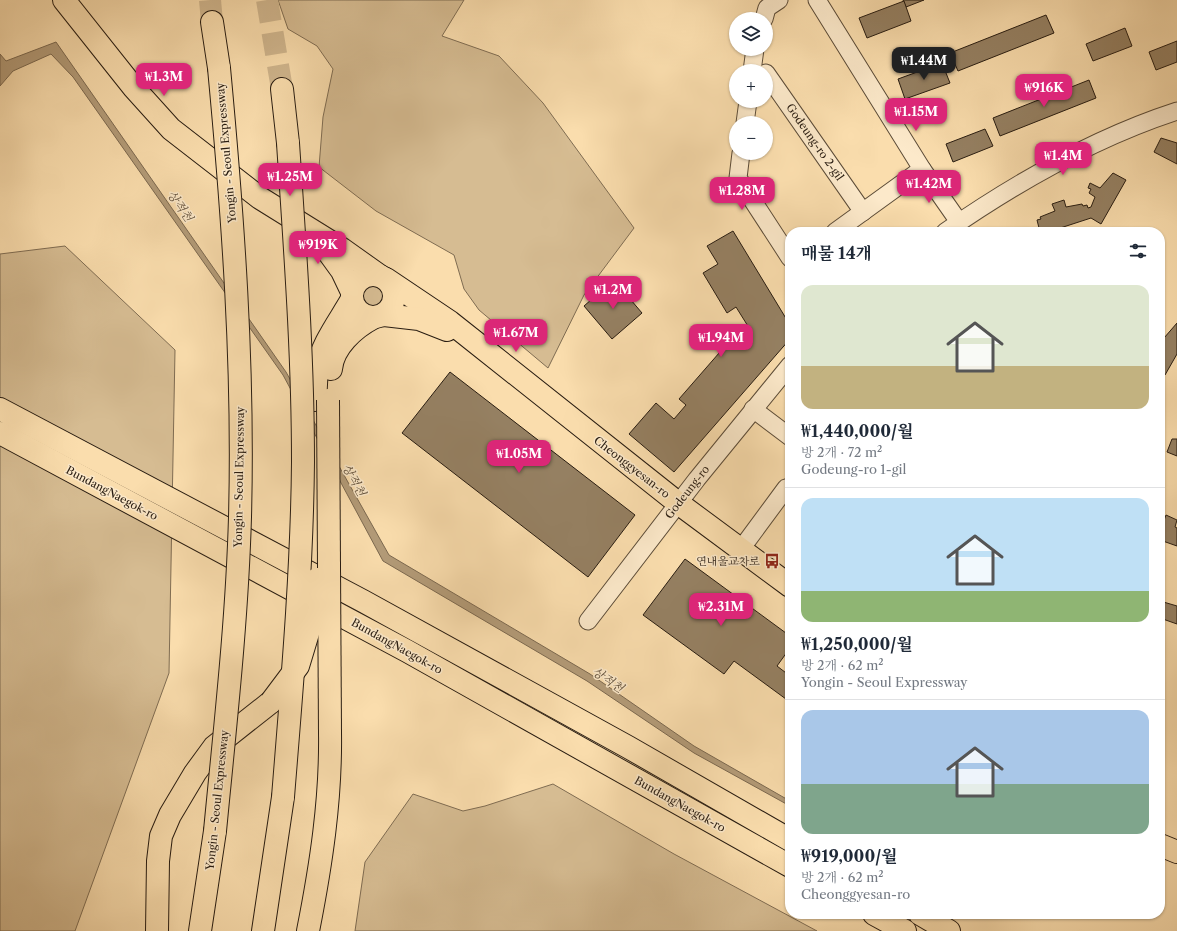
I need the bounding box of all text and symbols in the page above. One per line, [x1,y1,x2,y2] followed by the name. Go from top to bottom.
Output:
[729,12,773,160] map controls
[729,12,773,56] button: layers
[891,47,957,81] pin: ₩1.44M
[901,52,947,68] text: ₩1.44M
[136,63,192,97] pin: ₩1.3M
[729,64,773,108] button: +
[145,68,183,84] text: ₩1.3M
[1016,74,1072,108] pin: ₩916K
[1024,79,1064,95] text: ₩916K
[213,81,239,225] street label: Yongin - Seoul Expressway
[883,98,949,132] pin: ₩1.15M
[783,101,847,184] street label: Godeung-ro 2-gil
[894,103,938,119] text: ₩1.15M
[729,116,773,160] button: −
[1035,142,1091,176] pin: ₩1.4M
[1044,147,1082,163] text: ₩1.4M
[257,163,323,197] pin: ₩1.25M
[267,168,313,184] text: ₩1.25M
[896,170,962,204] pin: ₩1.42M
[906,175,952,191] text: ₩1.42M
[709,177,775,211] pin: ₩1.28M
[719,182,765,198] text: ₩1.28M
[164,187,197,225] water label: 상적천
[290,231,346,265] pin: ₩919K
[298,236,338,252] text: ₩919K
[1127,240,1149,262] icon: filters
[801,243,872,263] text: 매물 14개
[585,276,641,310] pin: ₩1.2M
[594,281,632,297] text: ₩1.2M
[939,311,1011,383] icon: home
[483,319,549,353] pin: ₩1.67M
[493,324,539,340] text: ₩1.67M
[688,324,754,358] pin: ₩1.94M
[698,329,744,345] text: ₩1.94M
[231,406,247,549] street label: Yongin - Seoul Expressway
[801,421,914,441] text: ₩1,440,000/월
[591,433,673,501] street label: Cheonggyesan-ro
[486,440,552,474] pin: ₩1.05M
[801,444,882,460] text: 방 2개 · 72 m²
[496,445,542,461] text: ₩1.05M
[339,461,370,500] water label: 상적천
[801,461,906,477] text: Godeung-ro 1-gil
[662,462,712,522] street label: Godeung-ro
[64,463,161,523] street label: BundangNaegok-ro
[939,524,1011,596] icon: home
[763,552,781,570] bus stop icon: 연내울교차로
[696,554,760,568] place label: 연내울교차로
[688,593,754,627] pin: ₩2.31M
[698,598,744,614] text: ₩2.31M
[349,615,445,677] street label: BundangNaegok-ro
[801,634,913,654] text: ₩1,250,000/월
[801,657,884,673] text: 방 2개 · 62 m²
[590,664,628,696] water label: 상적천
[801,674,968,690] text: Yongin - Seoul Expressway
[203,728,231,872] street label: Yongin - Seoul Expressway
[939,736,1011,808] icon: home
[632,773,728,835] street label: BundangNaegok-ro
[801,846,898,866] text: ₩919,000/월
[801,869,884,885] text: 방 2개 · 62 m²
[801,886,910,902] text: Cheonggyesan-ro

